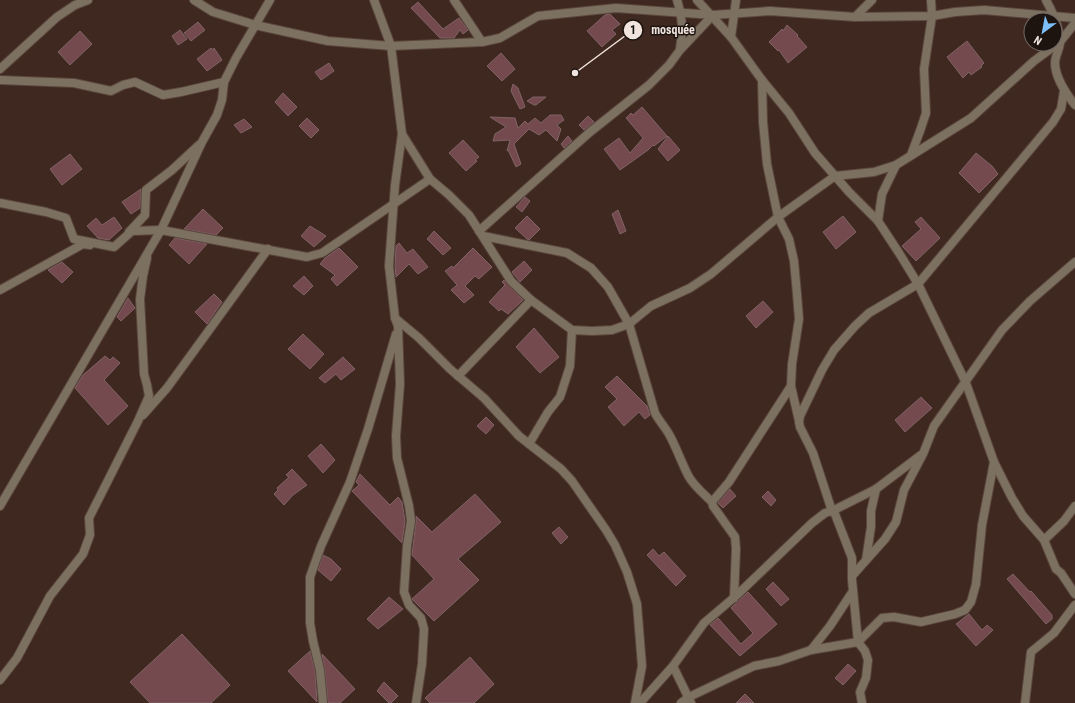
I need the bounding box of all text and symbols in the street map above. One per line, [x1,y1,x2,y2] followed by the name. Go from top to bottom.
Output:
[1023,12,1063,52] north arrow
[623,18,703,42] callout: mosquée
[630,23,636,37] text: 1
[651,23,695,37] text: mosquée
[1031,33,1044,47] text: N

